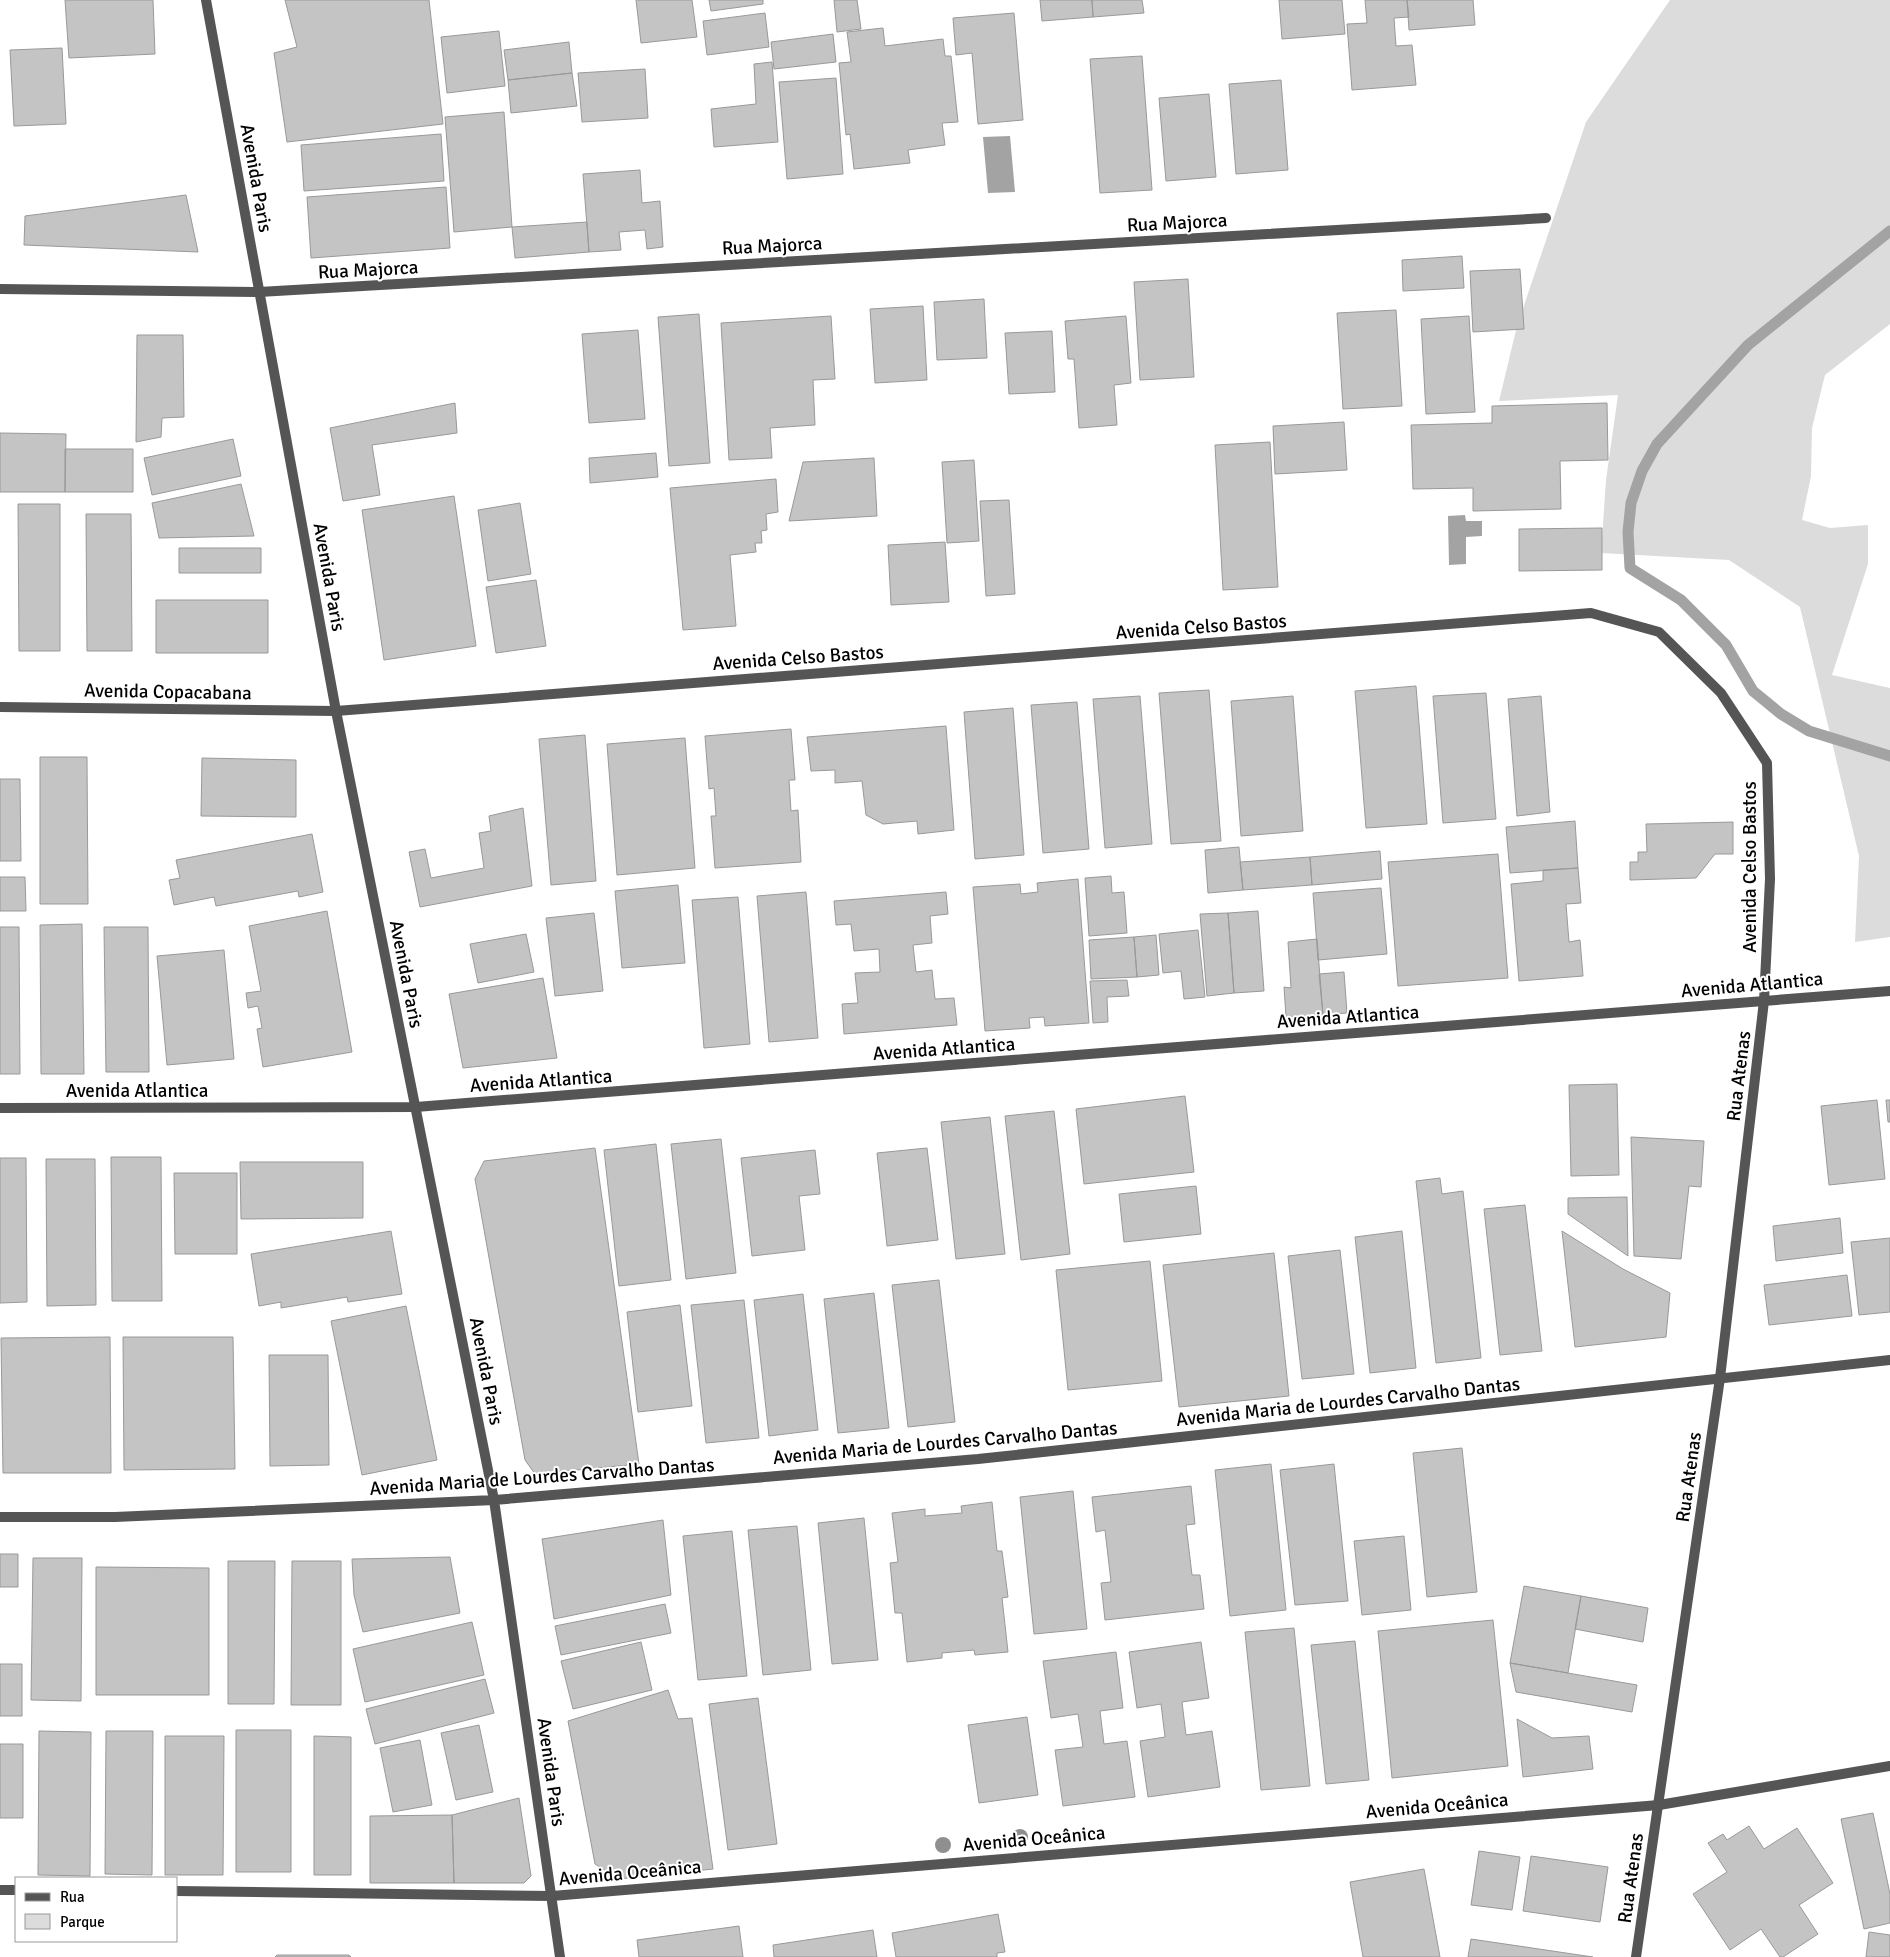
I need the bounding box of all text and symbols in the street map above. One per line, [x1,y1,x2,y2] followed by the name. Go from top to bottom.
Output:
[235,122,277,234] street label: Avenida Paris
[1126,208,1228,238] street label: Rua Majorca
[721,231,823,261] street label: Rua Majorca
[317,255,419,285] street label: Rua Majorca
[308,521,350,633] street label: Avenida Paris
[1115,609,1287,645] street label: Avenida Celso Bastos
[712,640,884,676] street label: Avenida Celso Bastos
[84,679,252,705] street label: Avenida Copacabana
[1738,781,1762,953] street label: Avenida Celso Bastos
[384,918,428,1030] street label: Avenida Paris
[1680,967,1824,1003] street label: Avenida Atlantica
[1276,1000,1420,1034] street label: Avenida Atlantica
[1722,1030,1756,1123] street label: Rua Atenas
[872,1032,1016,1066] street label: Avenida Atlantica
[469,1064,613,1098] street label: Avenida Atlantica
[66,1079,208,1103] street label: Avenida Atlantica
[464,1315,508,1427] street label: Avenida Paris
[1175,1372,1521,1432] street label: Avenida Maria de Lourdes Carvalho Dantas
[772,1416,1118,1470] street label: Avenida Maria de Lourdes Carvalho Dantas
[1671,1431,1707,1524] street label: Rua Atenas
[369,1453,715,1501] street label: Avenida Maria de Lourdes Carvalho Dantas
[532,1716,571,1828] street label: Avenida Paris
[1365,1788,1509,1824] street label: Avenida Oceânica
[962,1821,1106,1857] street label: Avenida Oceânica
[1613,1832,1649,1925] street label: Rua Atenas
[558,1855,702,1891] street label: Avenida Oceânica
[15,1877,178,1942] legend
[60,1888,85,1906] text: Rua
[60,1913,105,1931] text: Parque

